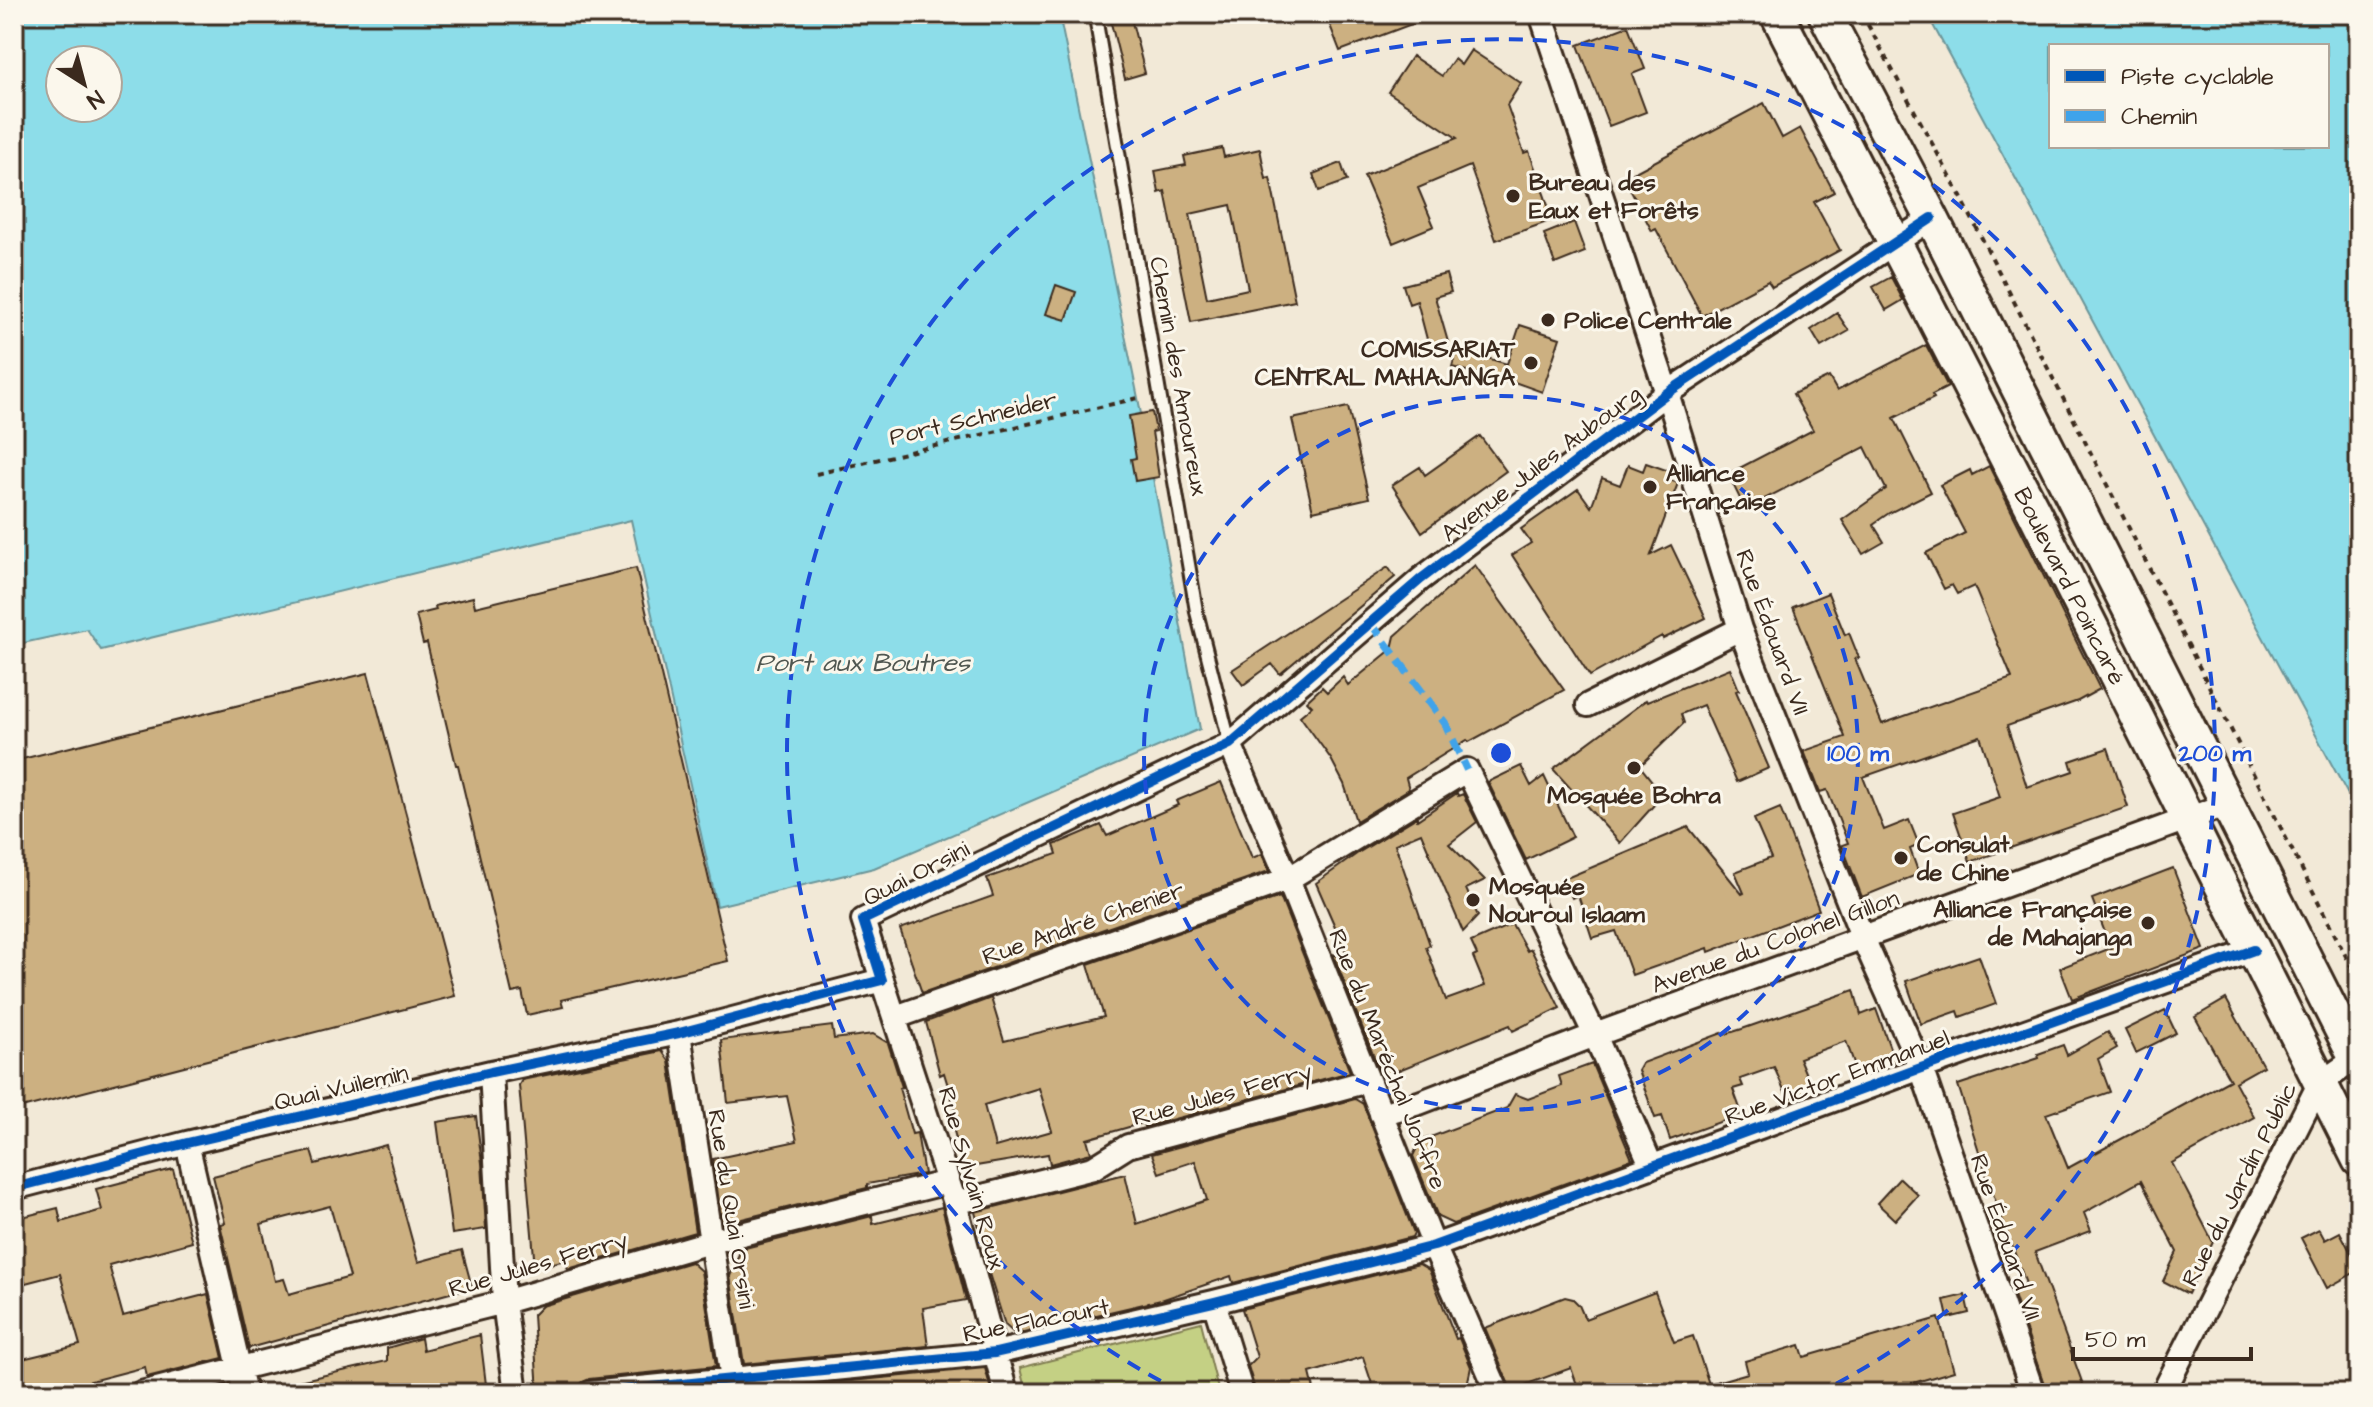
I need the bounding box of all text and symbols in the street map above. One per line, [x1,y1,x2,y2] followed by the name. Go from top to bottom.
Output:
[44,44,124,124] north arrow
[2049,44,2329,148] legend
[2121,60,2274,95] text: Piste cyclable
[80,82,110,116] text: N
[2121,100,2197,134] text: Chemin
[1529,166,1699,228] place label: Bureau des Eaux et Forêts
[1504,187,1522,205] marker: Bureau des Eaux et Forêts
[1140,254,1216,499] street label: Chemin des Amoureux
[1564,304,1732,338] place label: Police Centrale
[1539,311,1557,329] marker: Police Centrale
[1255,333,1516,395] place label: COMISSARIAT CENTRAL MAHAJANGA
[1522,354,1540,372] marker: COMISSARIAT CENTRAL MAHAJANGA
[1434,377,1650,551] street label: Avenue Jules Aubourg
[886,383,1060,455] street label: Port Schneider
[1666,457,1776,519] place label: Alliance Française
[1641,478,1659,496] marker: Alliance Française
[2005,482,2134,691] street label: Boulevard Poincaré
[1726,545,1818,720] street label: Rue Édouard VII
[756,645,972,681] water label: Port aux Boutres
[1827,737,1889,771] text: 100 m
[2178,737,2251,771] text: 200 m
[1487,739,1515,767] centre of rings
[1625,759,1643,777] marker: Mosquée Bohra
[1547,779,1721,813] place label: Mosquée Bohra
[1916,828,2010,890] place label: Consulat de Chine
[857,832,976,915] street label: Quai Orsini
[1892,849,1910,867] marker: Consulat de Chine
[1489,870,1645,932] place label: Mosquée Nouroul Islaam
[978,874,1189,974] street label: Rue André Chenier
[1647,881,1904,1003] street label: Avenue du Colonel Gillon
[1464,891,1482,909] marker: Mosquée Nouroul Islaam
[1933,893,2133,956] place label: Alliance Française de Mahajanga
[2139,914,2157,932] marker: Alliance Française de Mahajanga
[1319,924,1455,1195] street label: Rue du Maréchal Joffre
[1720,1022,1954,1134] street label: Rue Victor Emmanuel
[1129,1055,1316,1136] street label: Rue Jules Ferry
[271,1056,412,1120] street label: Quai Vuilemin
[2174,1076,2306,1293] street label: Rue du Jardin Public
[928,1083,1014,1274] street label: Rue Sylvain Roux
[698,1107,764,1312] street label: Rue du Quai Orsini
[1961,1150,2049,1325] street label: Rue Édouard VII
[445,1223,632,1308] street label: Rue Jules Ferry
[960,1290,1113,1352] street label: Rue Flacourt
[2073,1311,2251,1361] scale bar
[2085,1323,2146,1357] text: 50 m

